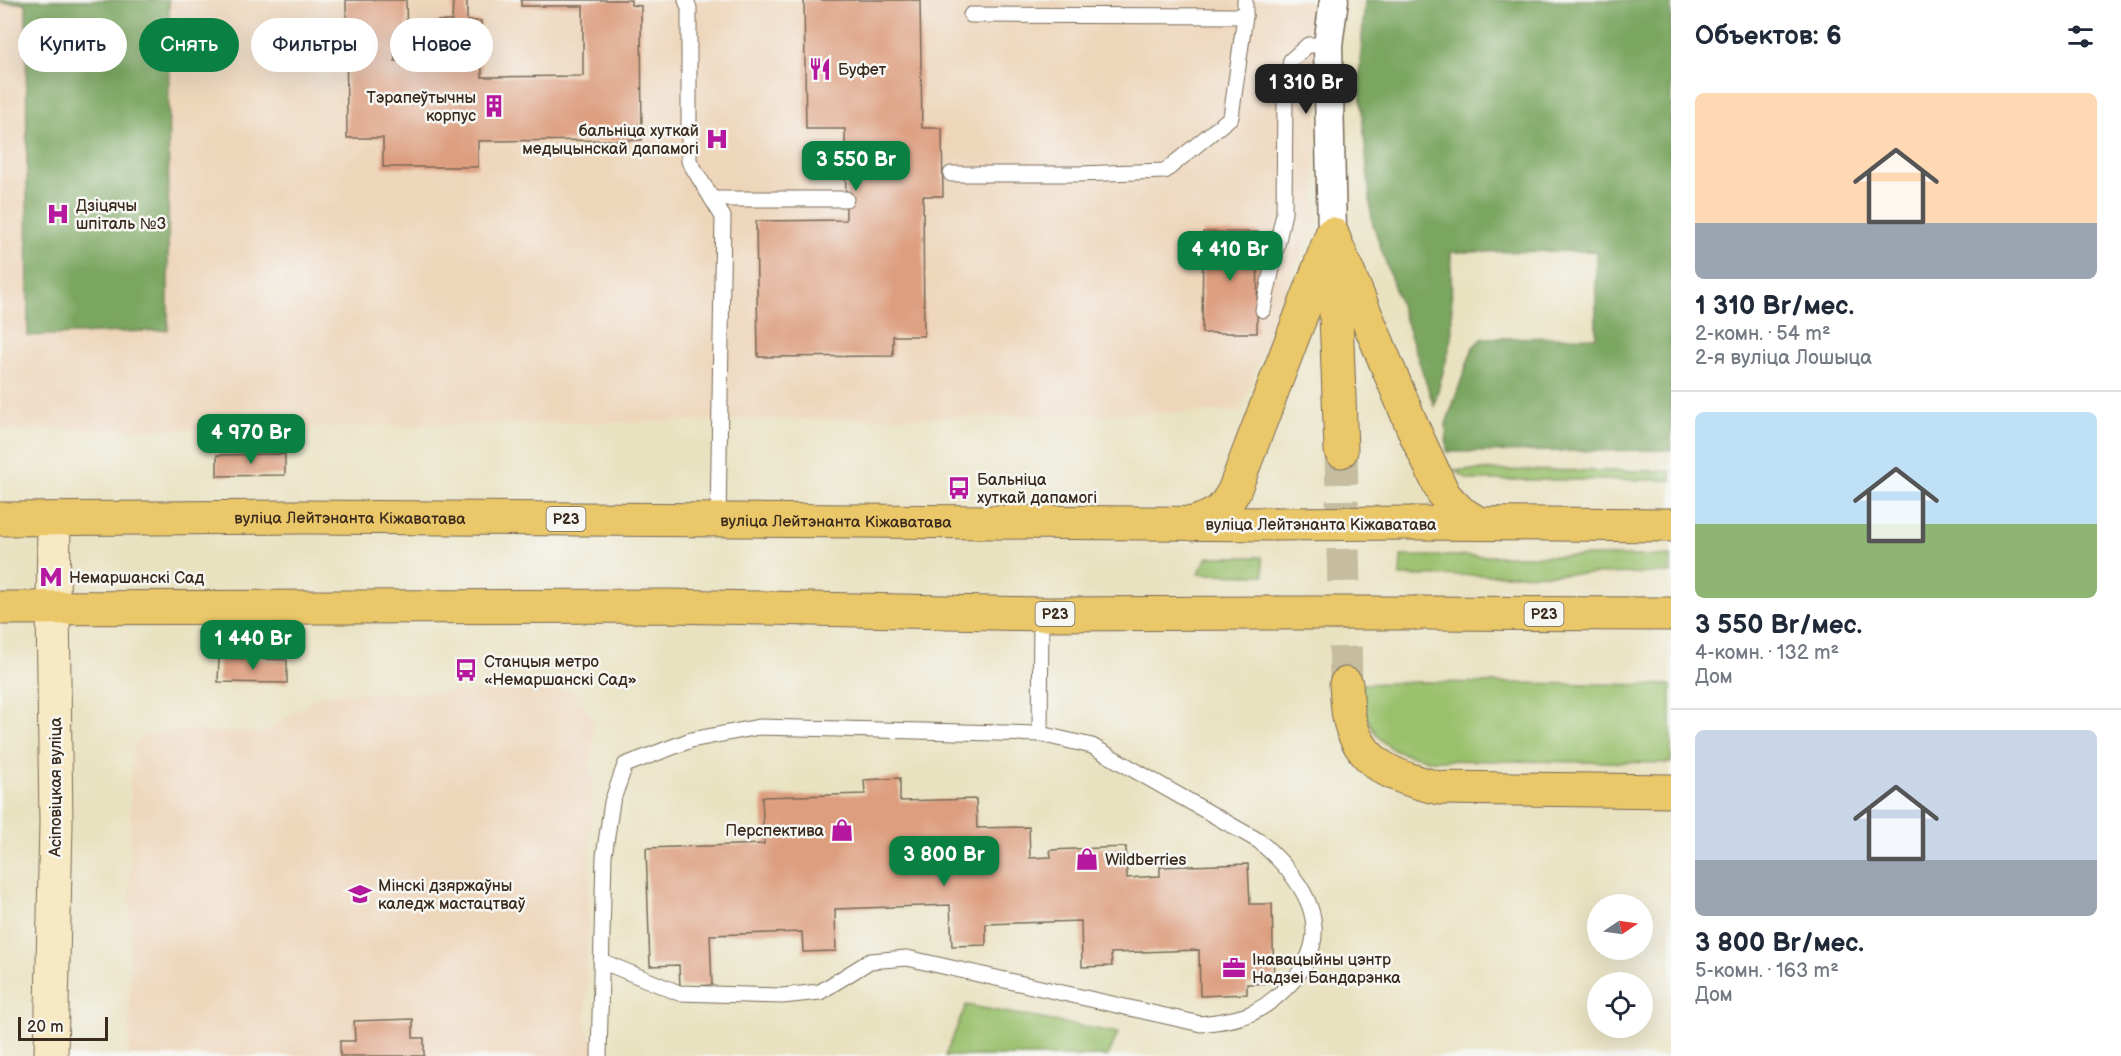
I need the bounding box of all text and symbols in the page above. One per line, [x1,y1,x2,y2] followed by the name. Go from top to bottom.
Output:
[18,18,127,72] chip: Купить
[139,18,239,72] chip: Снять
[251,18,378,72] chip: Фильтры
[390,18,493,72] chip: Новое
[2064,20,2097,53] icon: filters
[1695,21,1842,52] text: Объектов: 6
[807,56,833,82] restaurant icon: Буфет
[838,61,887,80] place label: Буфет
[1244,64,1368,115] pin: 1 310 Br
[1269,71,1343,95] text: 1 310 Br
[367,89,476,126] place label: Тэрапеўтычны корпус
[481,93,507,119] building icon: Тэрапеўтычны корпус
[522,122,699,159] place label: бальніца хуткай медыцынскай дапамогі
[704,126,730,152] hospital icon: бальніца хуткай медыцынскай дапамогі
[1842,132,1950,240] icon: home
[794,141,918,192] pin: 3 550 Br
[816,148,896,172] text: 3 550 Br
[76,197,167,234] place label: Дзіцячы шпіталь №3
[45,201,71,227] hospital icon: Дзіцячы шпіталь №3
[1168,231,1292,282] pin: 4 410 Br
[1192,238,1268,262] text: 4 410 Br
[1695,291,1854,322] text: 1 310 Br/мес.
[1695,322,1831,346] text: 2-комн. · 54 m²
[1695,346,1872,370] text: 2-я вуліца Лошыца
[189,414,313,465] pin: 4 970 Br
[211,421,291,445] text: 4 970 Br
[1842,451,1950,559] icon: home
[977,471,1097,508] place label: Бальніца хуткай дапамогі
[946,475,972,501] bus stop icon: Бальніца хуткай дапамогі
[546,507,586,531] road number: Р23
[234,509,466,529] street label: вуліца Лейтэнанта Кіжаватава
[720,512,952,533] street label: вуліца Лейтэнанта Кіжаватава
[1205,516,1437,535] street label: вуліца Лейтэнанта Кіжаватава
[38,564,64,590] metro station icon: Немаршанскі Сад
[69,569,205,588] place label: Немаршанскі Сад
[1036,602,1074,626] road number: Р23
[1524,602,1564,626] road number: Р23
[1695,610,1862,641] text: 3 550 Br/мес.
[191,620,315,671] pin: 1 440 Br
[214,627,292,651] text: 1 440 Br
[1695,641,1839,665] text: 4-комн. · 132 m²
[484,653,637,690] place label: Станцыя метро «Немаршанскі Сад»
[453,657,479,683] bus stop icon: Станцыя метро «Немаршанскі Сад»
[1695,665,1733,689] text: Дом
[47,717,66,858] street label: Асіповіцкая вуліца
[1842,769,1950,877] icon: home
[829,817,855,843] shop icon: Перспектива
[725,822,825,841] place label: Перспектива
[882,836,1006,887] pin: 3 800 Br
[903,843,985,867] text: 3 800 Br
[1074,846,1100,872] shop icon: Wildberries
[1105,851,1186,870] place label: Wildberries
[378,877,526,914] place label: Мінскі дзяржаўны каледж мастацтваў
[347,881,373,907] school or university icon: Мінскі дзяржаўны каледж мастацтваў
[1587,894,1653,960] north arrow
[1587,894,1653,1038] map controls
[1695,928,1864,959] text: 3 800 Br/мес.
[1252,951,1401,988] place label: Інавацыйны цэнтр Надзеі Бандарэнка
[1221,955,1247,981] office icon: Інавацыйны цэнтр Надзеі Бандарэнка
[1695,959,1839,983] text: 5-комн. · 163 m²
[1587,972,1653,1038] button: locate
[1695,983,1733,1007] text: Дом
[18,1014,108,1042] scale bar
[27,1018,63,1037] text: 20 m

